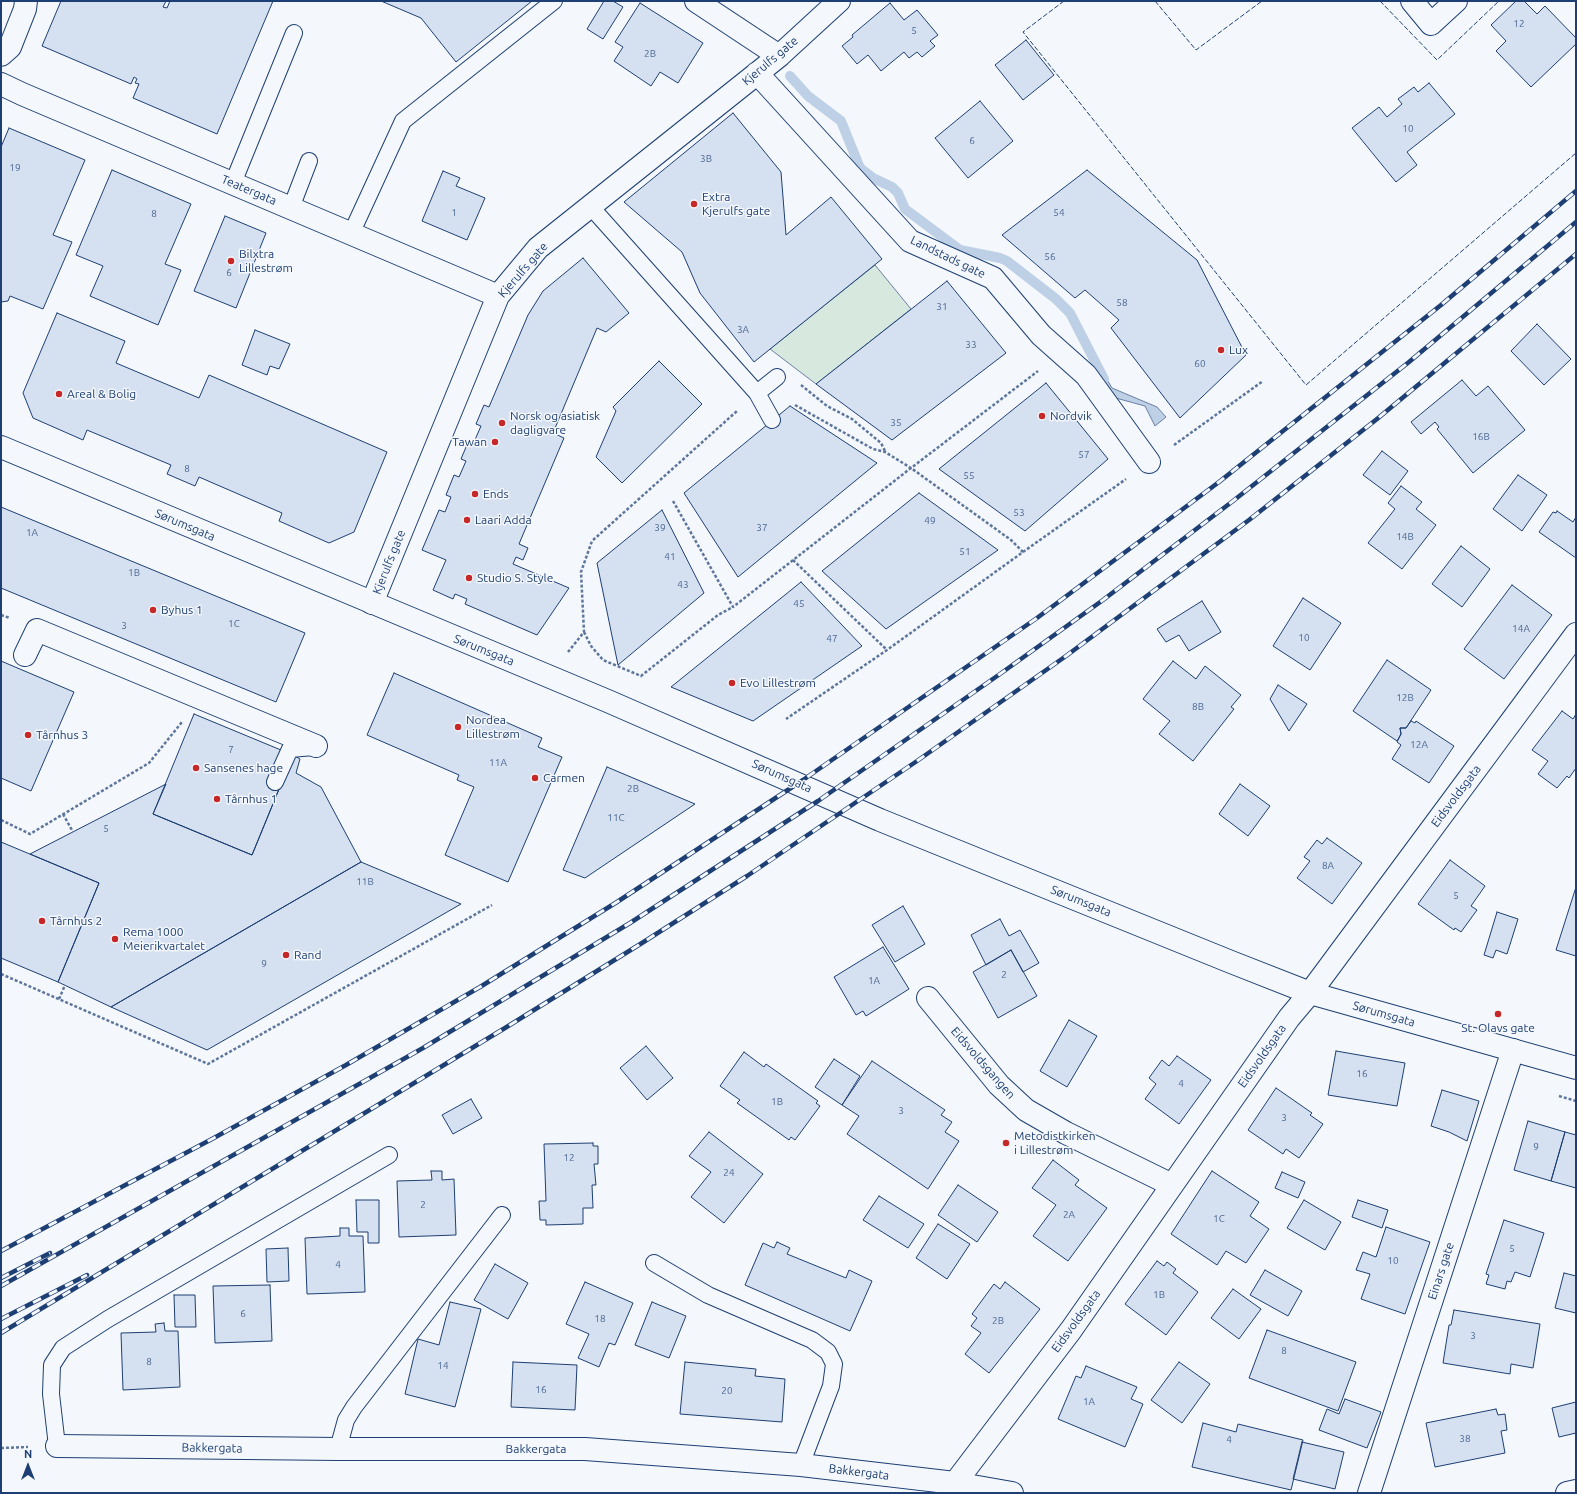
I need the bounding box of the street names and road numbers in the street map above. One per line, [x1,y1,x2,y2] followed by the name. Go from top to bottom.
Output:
[739,34,801,88] street label: Kjerulfs gate
[219,172,279,208] street label: Teatergata
[908,233,988,281] street label: Landstads gate
[495,240,551,300] street label: Kjerulfs gate
[153,506,217,544] street label: Sørumsgata
[370,528,408,596] street label: Kjerulfs gate
[452,631,516,669] street label: Sørumsgata
[750,756,814,796] street label: Sørumsgata
[1428,762,1484,830] street label: Eidsvoldsgata
[1049,882,1113,920] street label: Sørumsgata
[1351,998,1417,1030] street label: Sørumsgata
[1235,1022,1289,1090] street label: Eidsvoldsgata
[948,1024,1018,1102] street label: Eidsvoldsgangen
[1425,1240,1457,1302] street label: Einars gate
[1048,1287,1104,1355] street label: Eidsvoldsgata
[181,1440,243,1456] street label: Bakkergata
[506,1442,566,1456] street label: Bakkergata
[828,1461,890,1483] street label: Bakkergata

